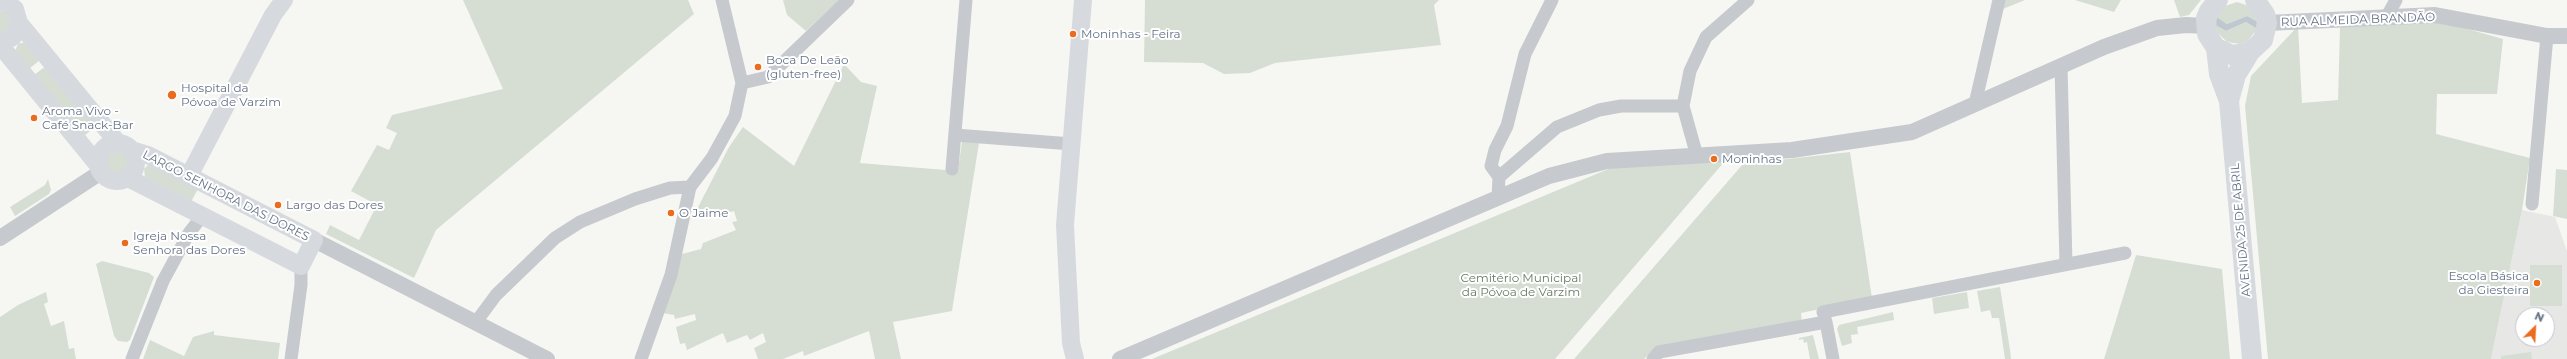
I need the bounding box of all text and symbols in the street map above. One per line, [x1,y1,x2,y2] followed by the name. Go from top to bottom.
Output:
[2281,10,2435,30] street label: RUA ALMEIDA BRANDÃO
[1081,27,1181,41] place label: Moninhas - Feira
[1068,29,1078,39] marker: Moninhas - Feira
[766,53,849,81] place label: Boca De Leão (gluten-free)
[753,62,763,72] marker: Boca De Leão (gluten-free)
[181,81,281,109] place label: Hospital da Póvoa de Varzim
[166,89,178,101] marker: Hospital da Póvoa de Varzim
[42,104,134,132] place label: Aroma Vivo - Café Snack-Bar
[29,113,39,123] marker: Aroma Vivo - Café Snack-Bar
[140,148,312,244] street label: LARGO SENHORA DAS DORES
[1722,152,1781,166] place label: Moninhas
[1709,154,1719,164] marker: Moninhas
[2228,163,2254,297] street label: AVENIDA 25 DE ABRIL
[286,198,383,212] place label: Largo das Dores
[273,200,283,210] marker: Largo das Dores
[679,206,729,220] place label: O Jaime
[666,208,676,218] marker: O Jaime
[133,229,245,257] place label: Igreja Nossa Senhora das Dores
[120,238,130,248] marker: Igreja Nossa Senhora das Dores
[2449,269,2529,297] place label: Escola Básica da Giesteira
[1460,271,1582,299] park label: Cemitério Municipal da Póvoa de Varzim
[2532,278,2542,288] marker: Escola Básica da Giesteira
[2515,307,2555,347] north arrow
[2533,309,2546,325] text: N

